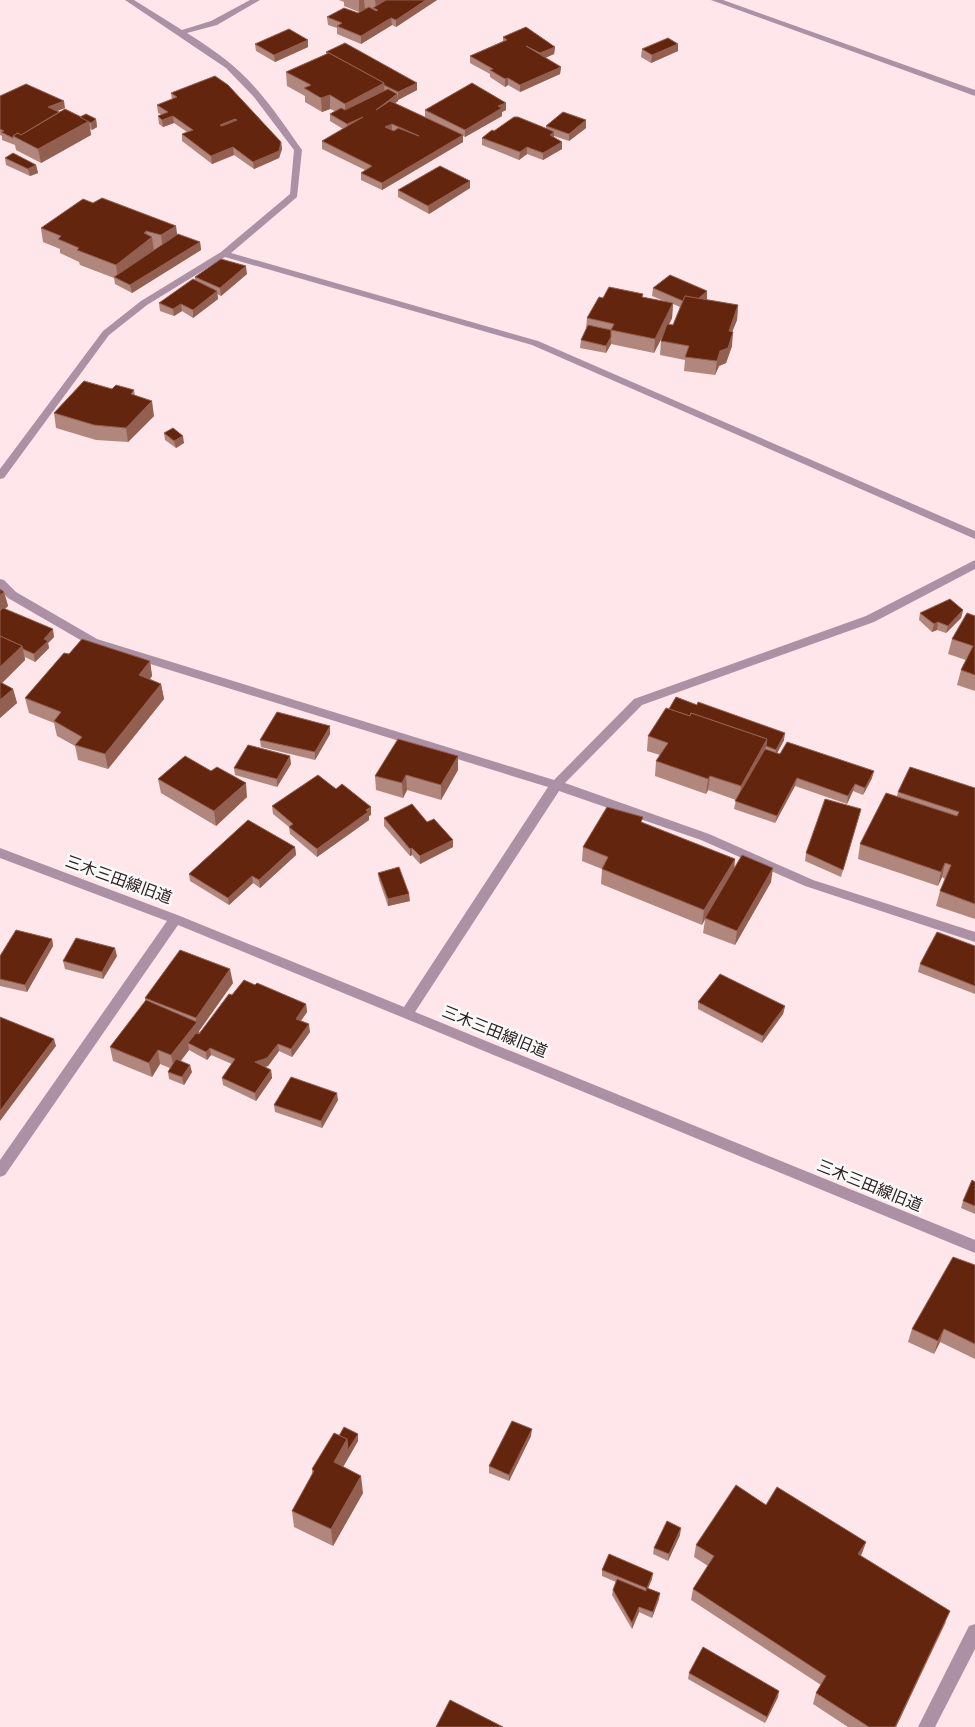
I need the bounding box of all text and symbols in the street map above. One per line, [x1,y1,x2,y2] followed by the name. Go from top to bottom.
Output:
[63,850,175,908] street label: 三木三田線旧道
[439,1001,551,1061] street label: 三木三田線旧道
[814,1155,926,1215] street label: 三木三田線旧道

